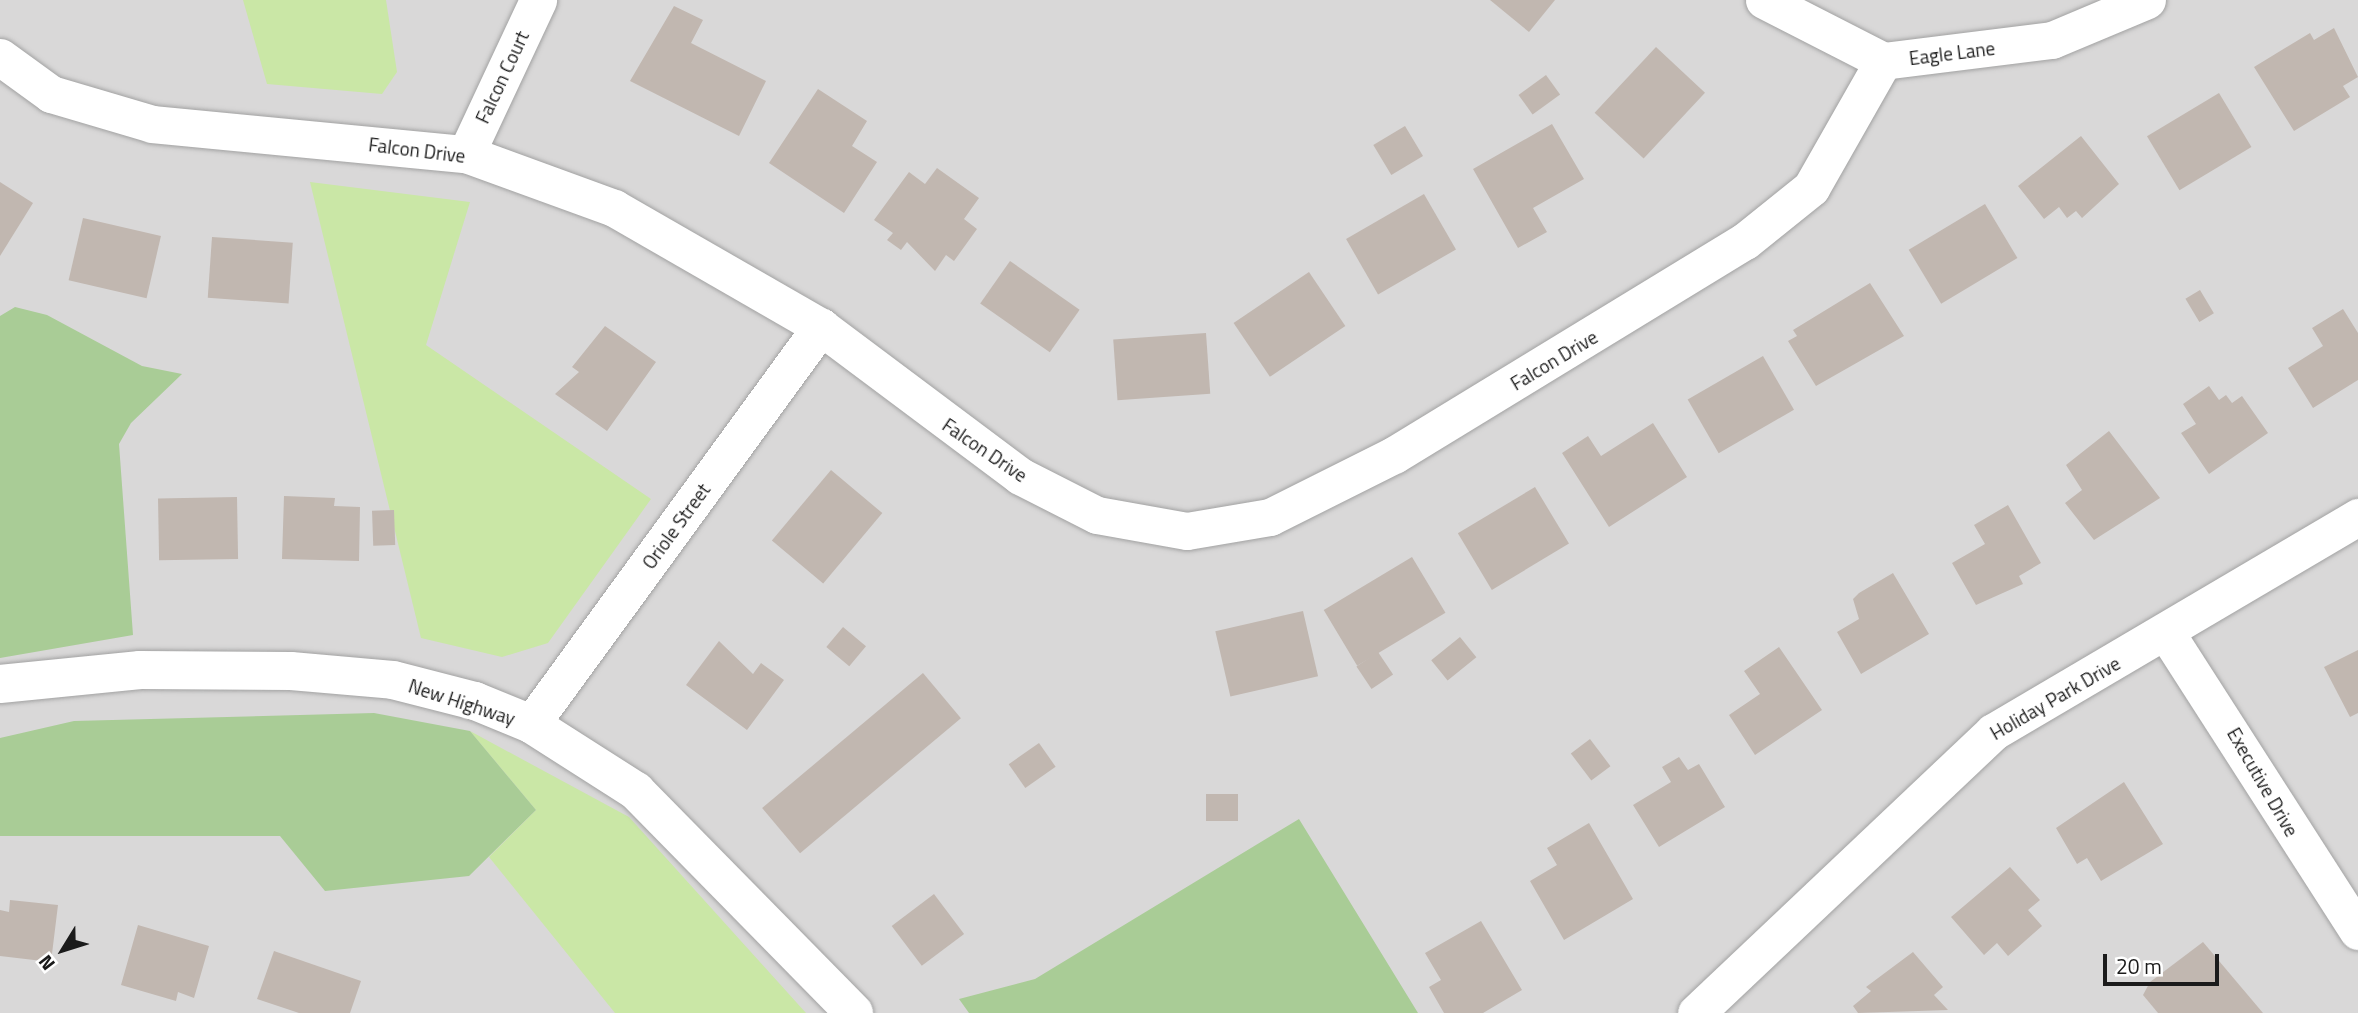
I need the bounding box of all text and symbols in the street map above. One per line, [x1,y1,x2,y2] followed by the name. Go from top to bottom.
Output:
[471,27,533,127] street label: Falcon Court
[1908,36,1996,70] street label: Eagle Lane
[367,133,467,167] street label: Falcon Drive
[1506,325,1602,395] street label: Falcon Drive
[938,413,1032,487] street label: Falcon Drive
[637,479,715,573] street label: Oriole Street
[1986,652,2124,744] street label: Holiday Park Drive
[406,674,518,730] street label: New Highway
[2223,723,2303,841] street label: Executive Drive
[28,915,98,985] north arrow
[2106,940,2222,984] scale bar
[31,949,62,977] text: N
[2116,950,2162,982] text: 20 m

